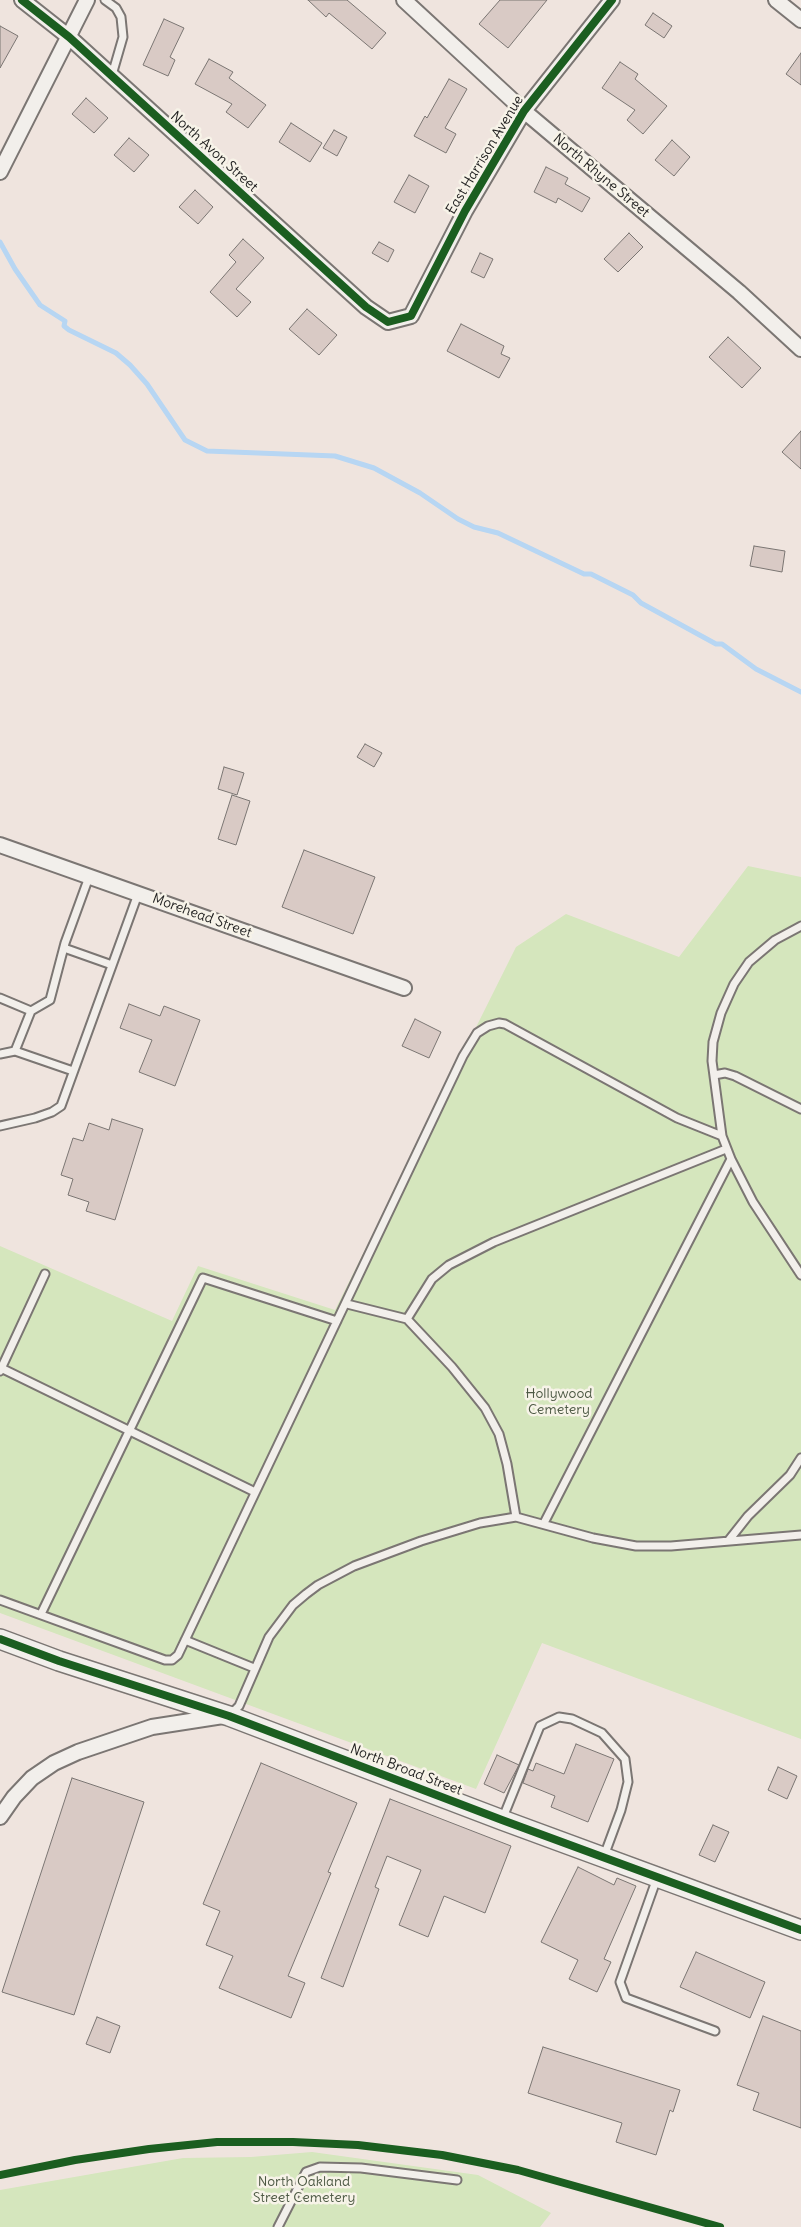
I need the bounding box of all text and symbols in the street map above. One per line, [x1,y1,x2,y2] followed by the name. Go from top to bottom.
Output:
[443,93,527,217] street label: East Harrison Avenue
[167,108,261,196] street label: North Avon Street
[549,131,653,221] street label: North Rhyne Street
[150,890,254,942] street label: Morehead Street
[525,1386,593,1418] park label: Hollywood Cemetery
[348,1741,464,1799] street label: North Broad Street
[253,2174,355,2206] park label: North Oakland Street Cemetery

